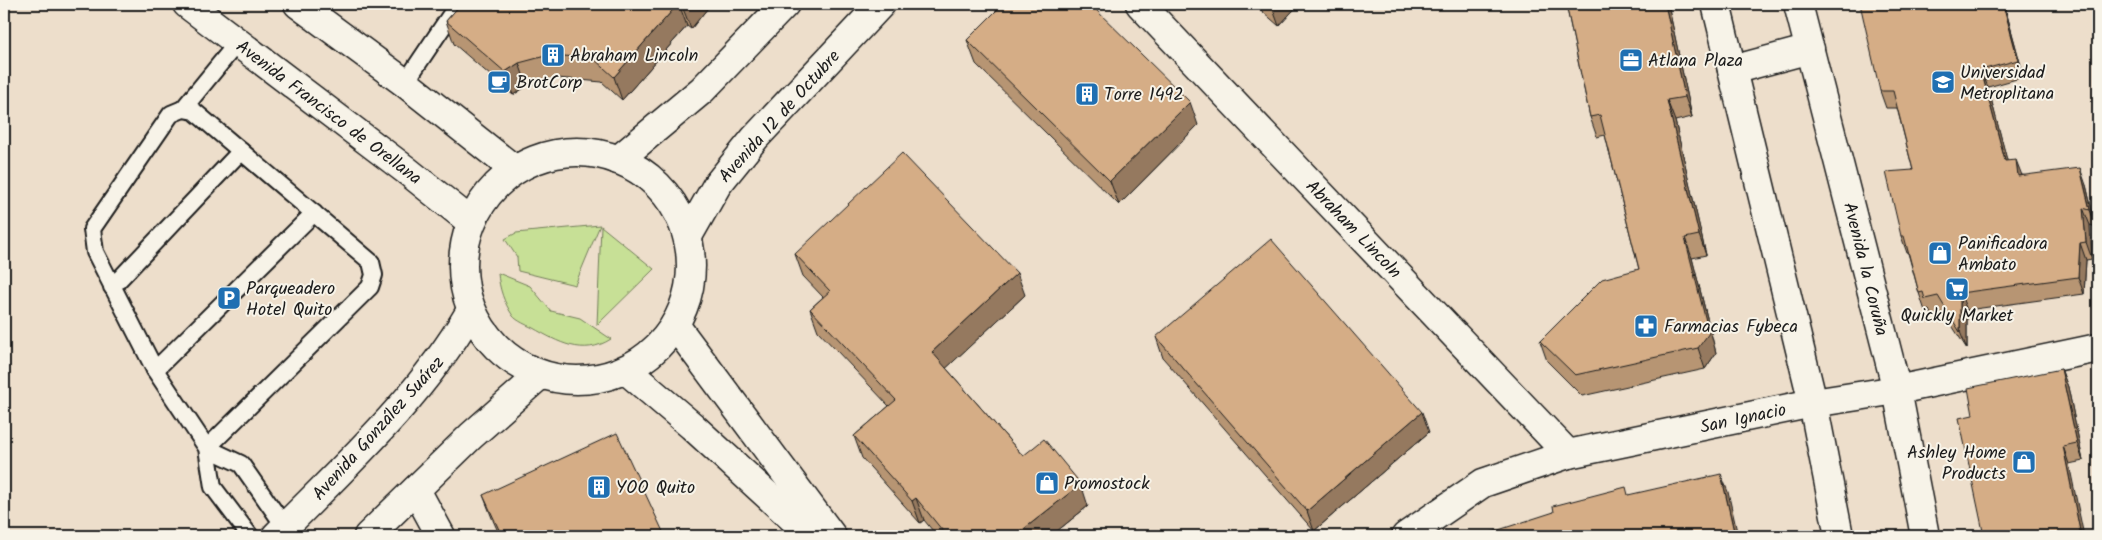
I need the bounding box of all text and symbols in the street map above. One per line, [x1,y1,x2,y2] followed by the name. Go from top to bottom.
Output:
[229,33,427,193] street label: Avenida Francisco de Orellana
[540,42,566,68] building icon: Abraham Lincoln
[570,42,698,71] place label: Abraham Lincoln
[712,44,848,190] street label: Avenida 12 de Octubre
[1618,47,1644,73] office icon: Atlana Plaza
[1648,47,1743,76] place label: Atlana Plaza
[1960,59,2054,109] place label: Universidad Metroplitana
[486,69,512,95] cafe icon: BrotCorp
[516,69,582,98] place label: BrotCorp
[1930,69,1956,95] school or university icon: Universidad Metroplitana
[1074,81,1100,107] building icon: Torre 1492
[1104,81,1184,110] place label: Torre 1492
[1298,174,1408,286] street label: Abraham Lincoln
[1834,199,1895,339] street label: Avenida la Coruña
[1958,230,2048,280] place label: Panificadora Ambato
[1927,240,1953,266] shop icon: Panificadora Ambato
[246,275,335,325] place label: Parqueadero Hotel Quito
[1944,276,1970,302] supermarket icon: Quickly Market
[216,285,242,311] parking icon: Parqueadero Hotel Quito
[1900,302,2015,331] place label: Quickly Market
[1633,313,1659,339] pharmacy icon: Farmacias Fybeca
[1664,313,1798,342] place label: Farmacias Fybeca
[306,350,452,508] street label: Avenida González Suárez
[1698,396,1789,443] street label: San Ignacio
[1907,439,2006,489] place label: Ashley Home Products
[2011,449,2037,475] shop icon: Ashley Home Products
[1034,470,1060,496] shop icon: Promostock
[1064,470,1150,499] place label: Promostock
[586,474,612,500] building icon: YOO Quito
[616,474,695,503] place label: YOO Quito

